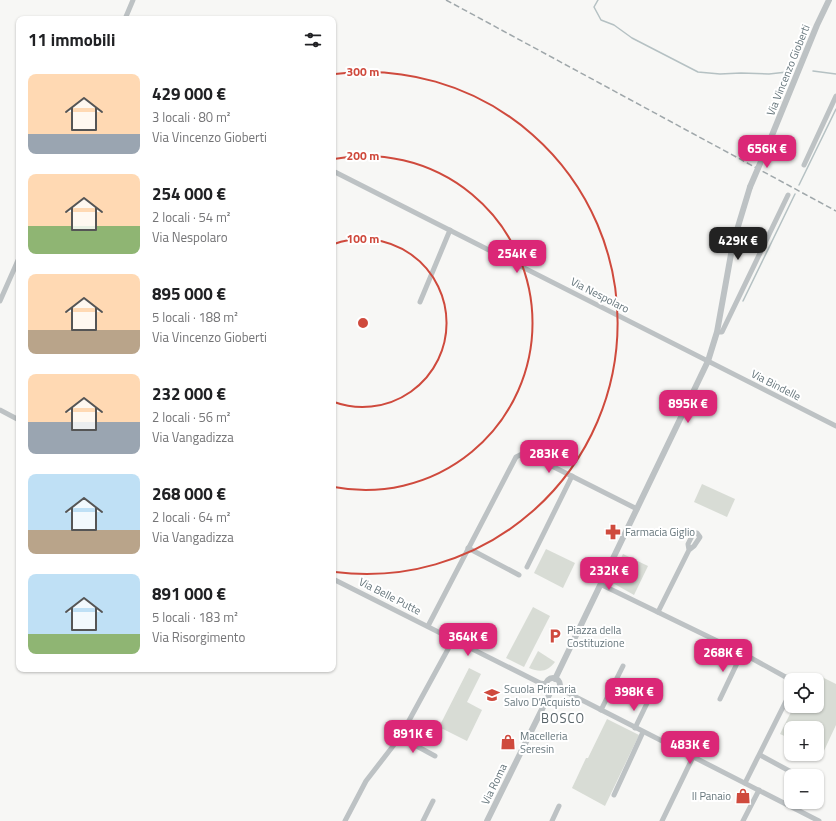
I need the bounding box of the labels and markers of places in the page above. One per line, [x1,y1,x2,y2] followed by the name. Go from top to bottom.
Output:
[734,135,800,169] pin: 656K €
[705,227,771,261] pin: 429K €
[484,240,550,274] pin: 254K €
[356,316,370,330] centre of rings
[655,390,721,424] pin: 895K €
[516,440,582,474] pin: 283K €
[604,523,622,541] pharmacy icon: Farmacia Giglio
[625,524,695,540] place label: Farmacia Giglio
[576,557,642,591] pin: 232K €
[567,622,625,651] place label: Piazza della Costituzione
[435,623,501,657] pin: 364K €
[546,627,564,645] parking icon: Piazza della Costituzione
[690,639,756,673] pin: 268K €
[601,678,667,712] pin: 398K €
[504,681,581,710] place label: Scuola Primaria Salvo D’Acquisto
[483,686,501,704] school or university icon: Scuola Primaria Salvo D’Acquisto
[380,720,446,754] pin: 891K €
[520,728,568,757] place label: Macelleria Seresin
[657,731,723,765] pin: 483K €
[499,733,517,751] shop icon: Macelleria Seresin
[734,787,752,805] shop icon: Il Panaio
[692,788,731,804] place label: Il Panaio

